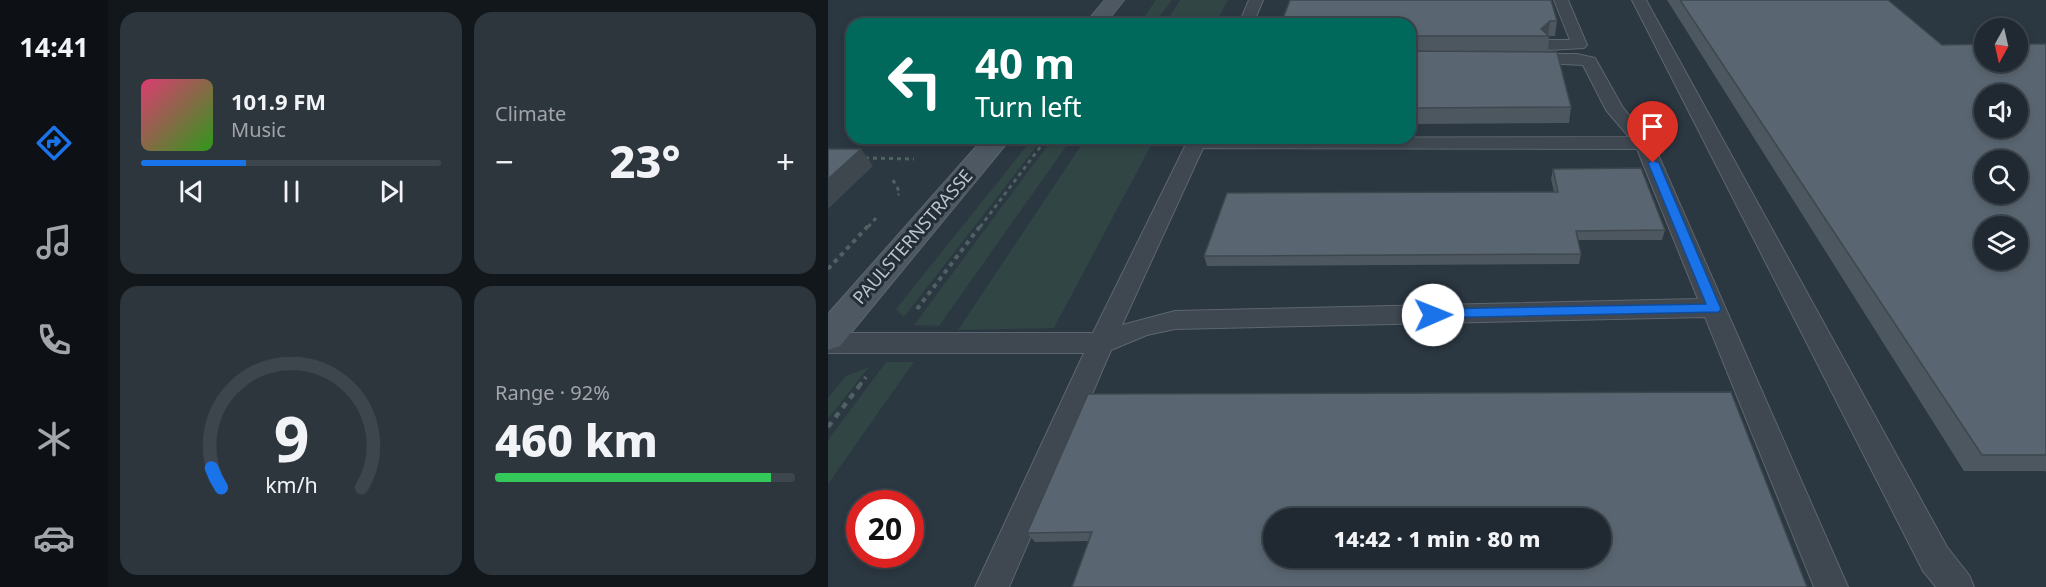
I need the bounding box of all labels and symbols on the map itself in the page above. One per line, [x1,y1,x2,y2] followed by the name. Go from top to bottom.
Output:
[1974,18,2028,72] north arrow
[1627,101,1678,163] pin
[847,164,977,309] street label: PAULSTERNSTRASSE
[1401,283,1465,347] position arrow
[846,490,924,568] speed limit sign: 20

